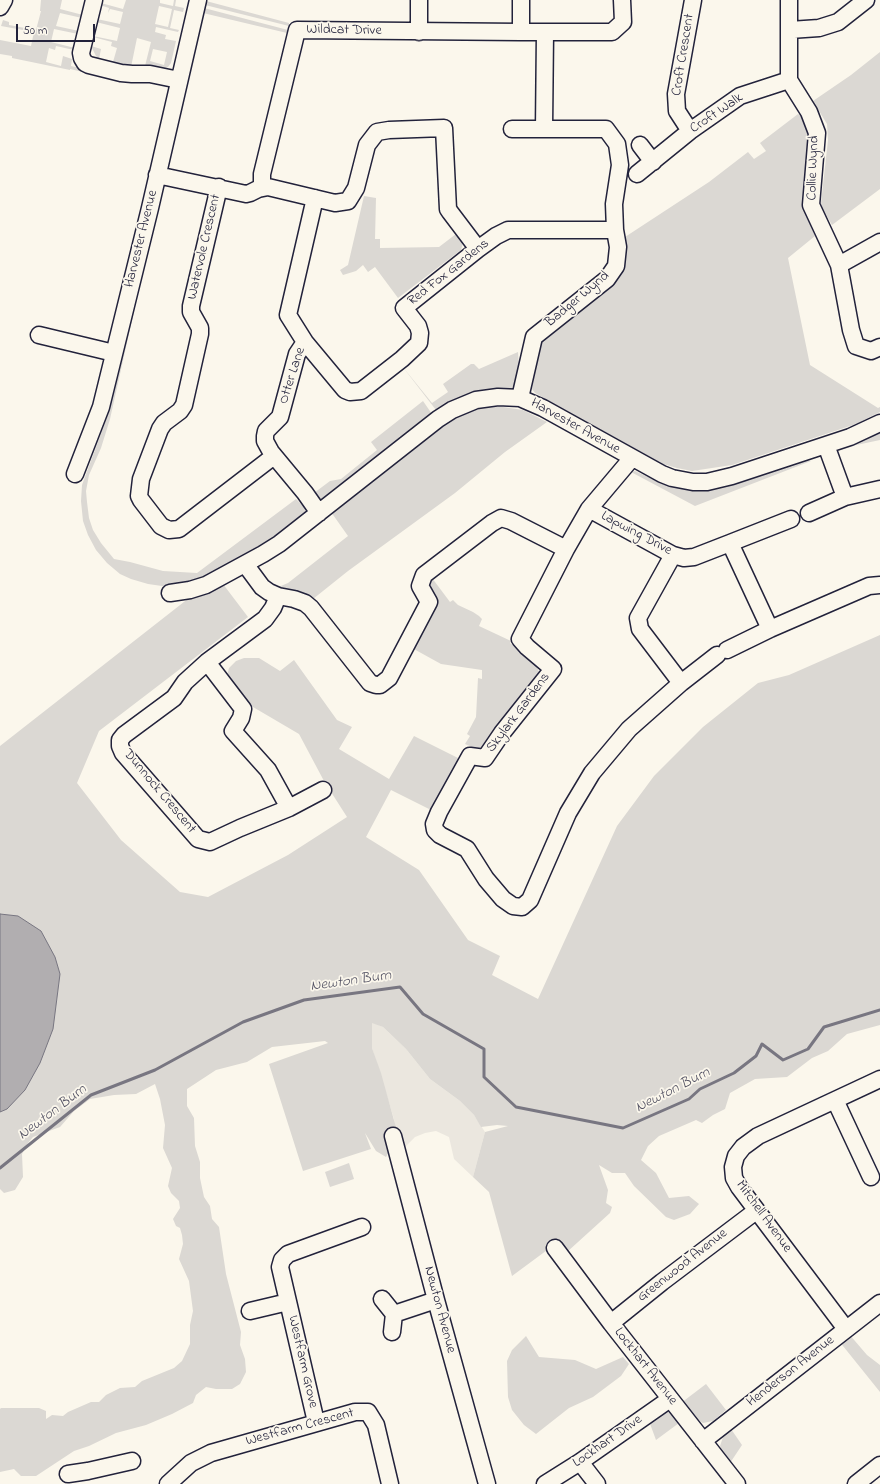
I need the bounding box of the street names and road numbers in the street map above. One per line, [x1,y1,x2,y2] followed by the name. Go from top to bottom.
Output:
[669,13,699,97] street label: Croft Crescent
[306,22,382,40] street label: Wildcat Drive
[687,90,747,138] street label: Croft Walk
[804,135,824,201] street label: Collie Wynd
[122,188,162,290] street label: Harvester Avenue
[185,193,225,301] street label: Watervole Crescent
[405,236,493,310] street label: Red Fox Gardens
[542,268,614,332] street label: Badger Wynd
[276,346,310,406] street label: Otter Lane
[527,395,623,459] street label: Harvester Avenue
[598,508,674,560] street label: Lapwing Drive
[484,670,554,756] street label: Skylark Gardens
[119,747,199,837] street label: Dunnock Crescent
[731,1178,795,1256] street label: Mitchell Avenue
[635,1226,731,1306] street label: Greenwood Avenue
[419,1265,459,1355] street label: Newton Avenue
[283,1314,321,1410] street label: Westfarm Grove
[610,1325,680,1409] street label: Lockhart Avenue
[744,1333,838,1411] street label: Henderson Avenue
[244,1405,356,1451] street label: Westfarm Crescent
[570,1412,646,1472] street label: Lockhart Drive

